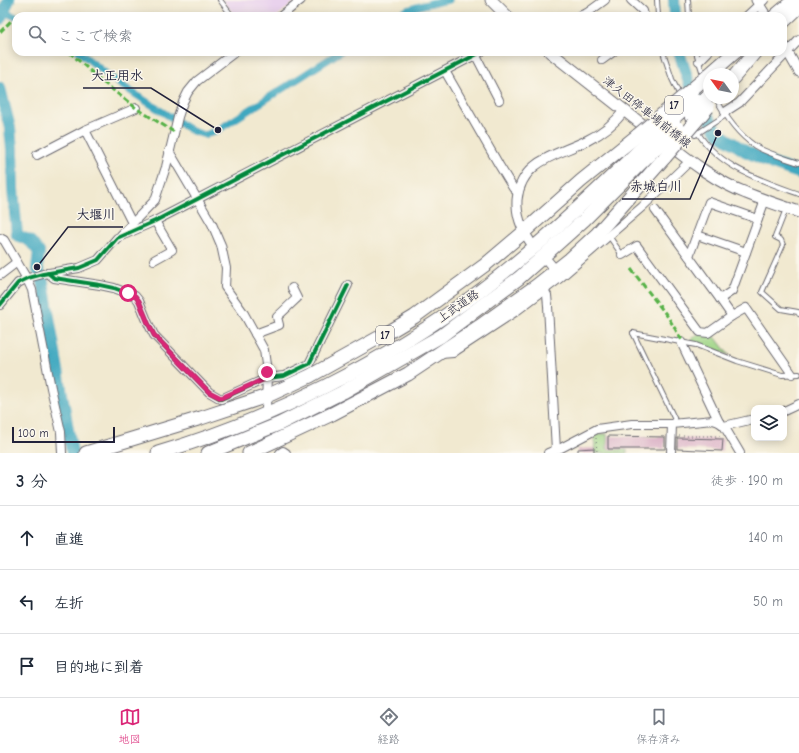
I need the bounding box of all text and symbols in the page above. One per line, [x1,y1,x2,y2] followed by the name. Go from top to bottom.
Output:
[12,12,787,56] search box
[26,23,48,45] icon: search
[58,27,133,45] text: ここで検索
[83,63,151,88] callout: 大正用水
[91,68,143,83] text: 大正用水
[703,68,739,104] north arrow
[600,73,694,151] street label: 津久田停車場前橋線
[665,96,683,114] road number: 17
[622,174,690,199] callout: 赤城白川
[630,179,682,194] text: 赤城白川
[68,202,123,227] callout: 大堰川
[76,207,116,222] text: 大堰川
[119,284,137,302] route start
[434,286,482,326] street label: 上武道路
[376,326,394,344] road number: 17
[258,363,276,381] route end
[751,405,787,441] map controls
[751,405,787,441] button: layers
[12,425,115,444] scale bar
[18,427,49,440] text: 100 m
[16,472,47,491] text: 3 分
[711,473,783,488] text: 徒歩 · 190 m
[16,527,38,549] icon: ahead
[54,530,84,548] text: 直進
[749,530,783,545] text: 140 m
[16,591,38,613] icon: left
[54,594,84,612] text: 左折
[753,594,783,609] text: 50 m
[16,655,38,677] icon: arrive
[54,658,144,676] text: 目的地に到着
[119,706,141,746] tab: 地図
[378,706,400,746] tab: 経路
[637,706,681,746] tab: 保存済み

